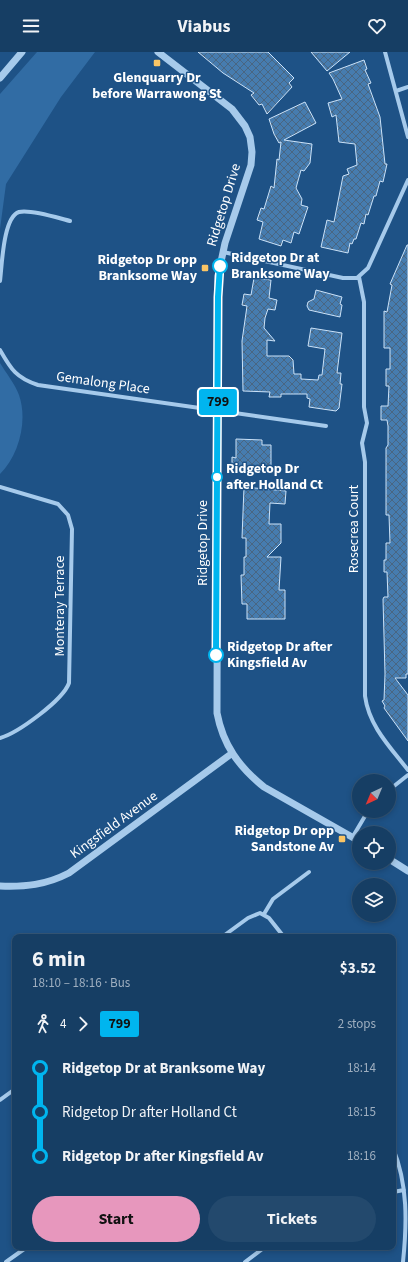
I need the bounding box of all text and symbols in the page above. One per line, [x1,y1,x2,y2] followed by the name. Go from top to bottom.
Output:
[178,14,230,39] text: Viabus
[20,15,42,37] icon: menu
[366,15,388,37] icon: heart
[152,58,162,68] marker: Glenquarry Dr before Warrawong St
[92,68,222,104] place label: Glenquarry Dr before Warrawong St
[202,161,246,249] street label: Ridgetop Drive
[231,248,330,284] place label: Ridgetop Dr at Branksome Way
[97,250,198,286] place label: Ridgetop Dr opp Branksome Way
[212,258,228,274] marker: Ridgetop Dr at Branksome Way
[200,263,210,273] marker: Ridgetop Dr opp Branksome Way
[55,367,151,399] street label: Gemalong Place
[195,389,241,415] line badge: 799
[207,392,229,412] text: 799
[226,459,323,495] place label: Ridgetop Dr after Holland Ct
[211,471,223,483] marker: Ridgetop Dr after Holland Ct
[344,484,364,573] street label: Rosecrea Court
[193,500,213,586] street label: Ridgetop Drive
[50,556,70,656] street label: Monteray Terrace
[227,637,333,673] place label: Ridgetop Dr after Kingsfield Av
[208,647,224,663] marker: Ridgetop Dr after Kingsfield Av
[352,774,396,818] north arrow
[352,774,396,922] map controls
[66,786,162,864] street label: Kingsfield Avenue
[234,821,335,857] place label: Ridgetop Dr opp Sandstone Av
[352,826,396,870] button: locate
[337,834,347,844] marker: Ridgetop Dr opp Sandstone Av
[352,878,396,922] button: layers
[32,943,86,975] text: 6 min
[340,958,376,979] text: $3.52
[32,974,130,992] text: 18:10 – 18:16 · Bus
[32,1013,54,1035] icon: walk
[72,1013,94,1035] icon: forward
[108,1014,131,1034] text: 799
[60,1015,66,1033] text: 4
[338,1015,376,1033] text: 2 stops
[62,1058,265,1079] text: Ridgetop Dr at Branksome Way
[347,1059,376,1077] text: 18:14
[62,1102,237,1123] text: Ridgetop Dr after Holland Ct
[347,1103,376,1121] text: 18:15
[62,1146,264,1167] text: Ridgetop Dr after Kingsfield Av
[347,1147,376,1165] text: 18:16
[32,1196,200,1242] button: Start
[208,1196,376,1242] button: Tickets

